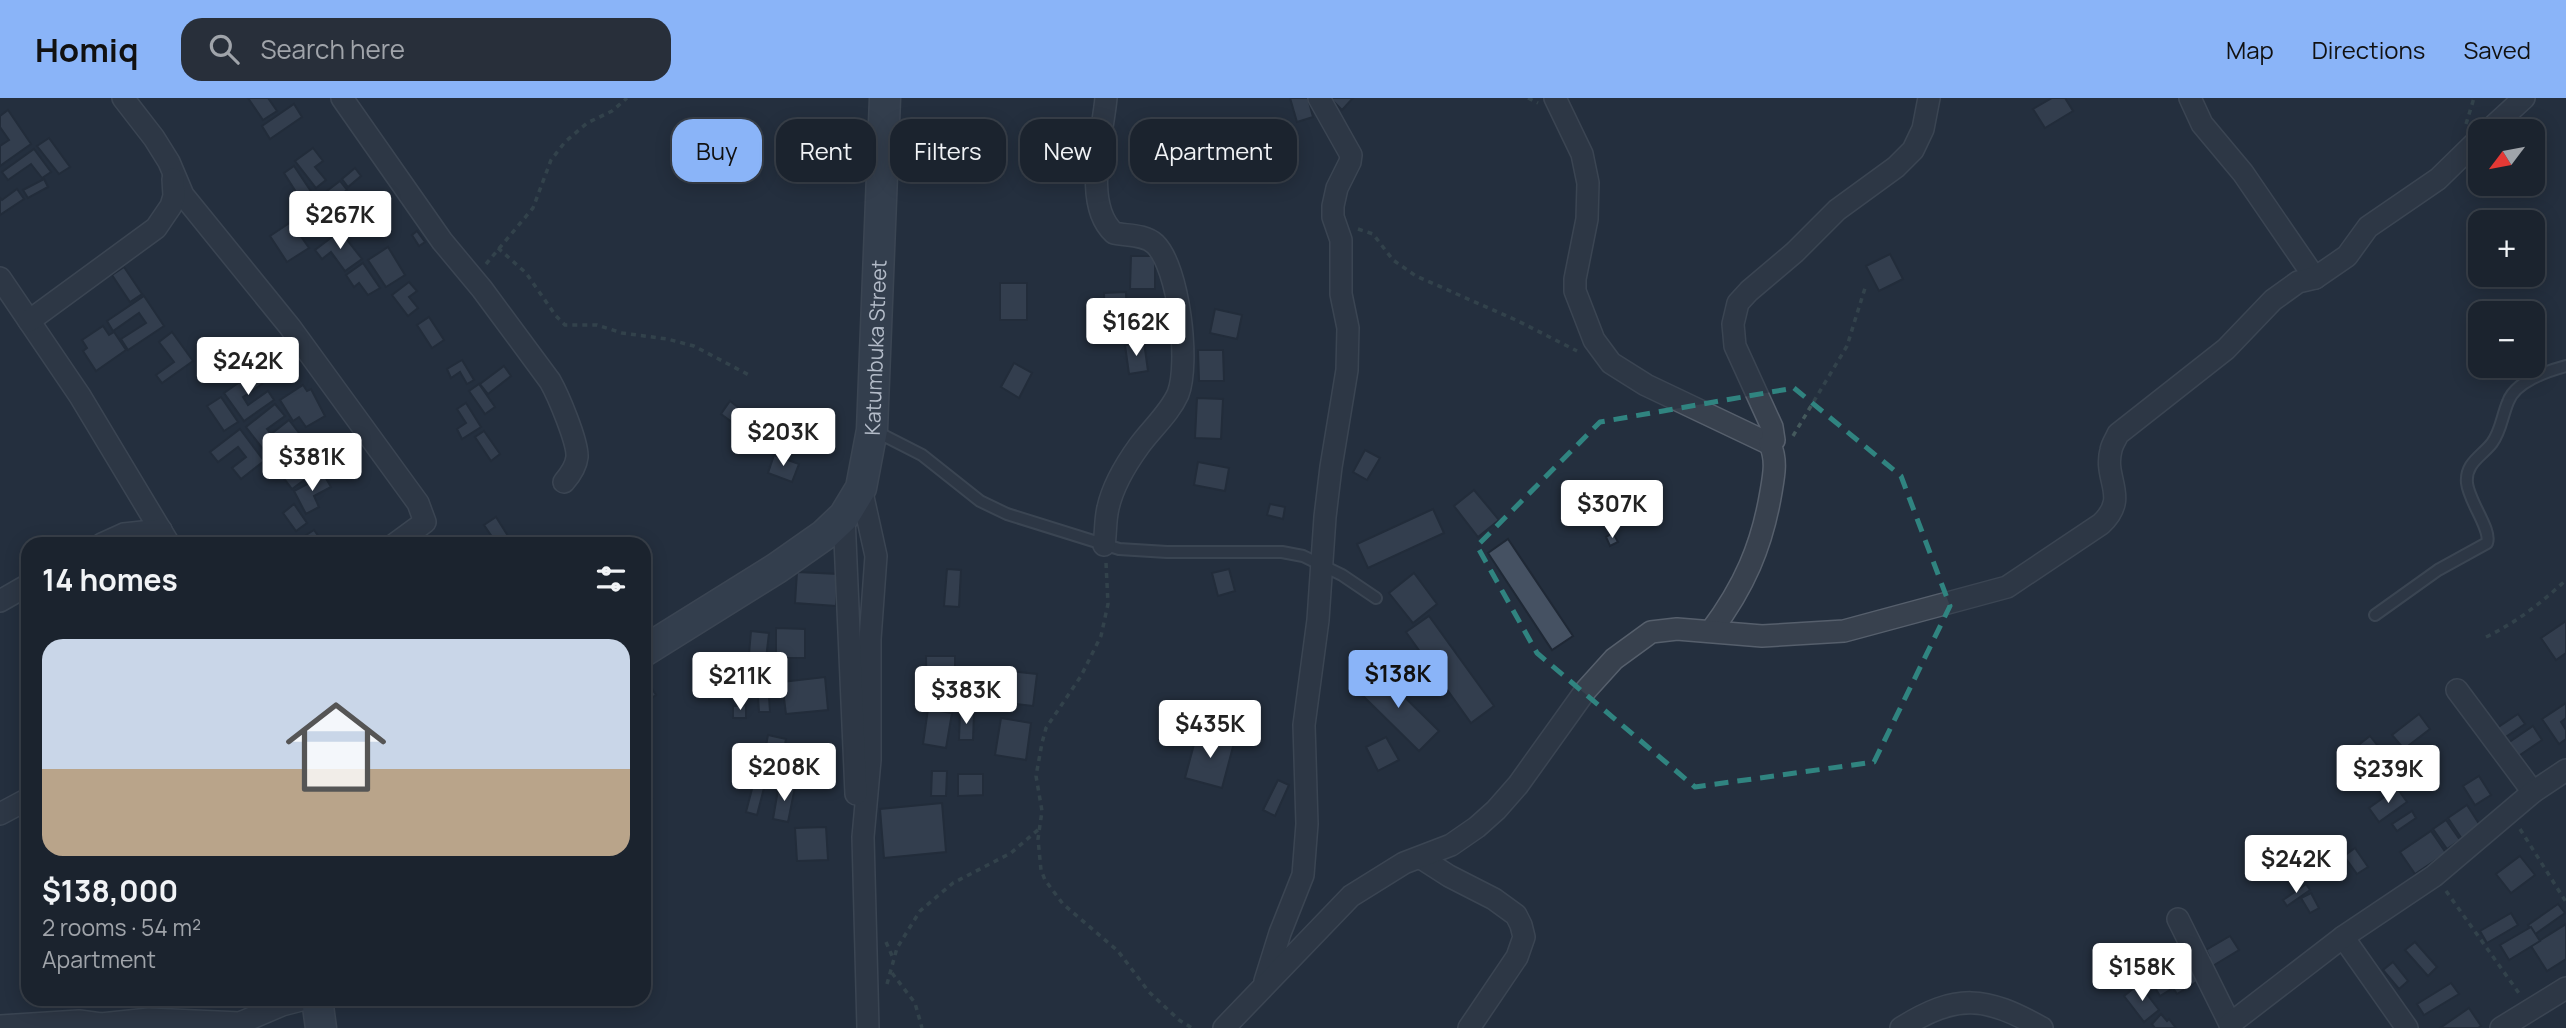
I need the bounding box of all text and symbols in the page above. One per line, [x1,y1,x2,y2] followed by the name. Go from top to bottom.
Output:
[181,18,671,81] search box
[35,27,139,72] text: Homiq
[205,30,243,68] icon: search
[261,31,405,67] text: Search here
[2226,33,2274,66] text: Map
[2312,33,2425,66] text: Directions
[2463,33,2531,66] text: Saved
[672,119,762,182] chip: Buy
[776,119,876,182] chip: Rent
[890,119,1006,182] chip: Filters
[1020,119,1116,182] chip: New
[1130,119,1297,182] chip: Apartment
[2468,119,2544,196] north arrow
[2468,119,2545,378] map controls
[291,192,389,251] pin: $267K
[305,198,375,230] text: $267K
[2468,210,2545,287] button: +
[858,259,893,436] street label: Katumbuka Street
[1087,299,1185,358] pin: $162K
[2468,301,2545,378] button: −
[1102,305,1170,337] text: $162K
[199,338,297,397] pin: $242K
[213,344,283,376] text: $242K
[734,408,832,468] pin: $203K
[747,415,819,447] text: $203K
[263,434,361,493] pin: $381K
[279,440,345,472] text: $381K
[1563,480,1661,540] pin: $307K
[1577,487,1647,519] text: $307K
[42,559,178,600] text: 14 homes
[592,560,630,598] icon: filters
[1349,650,1447,710] pin: $138K
[691,652,789,712] pin: $211K
[1365,657,1431,689] text: $138K
[708,659,772,691] text: $211K
[917,666,1015,726] pin: $383K
[931,673,1001,705] text: $383K
[273,684,399,810] icon: home
[1161,700,1259,760] pin: $435K
[1175,707,1245,739] text: $435K
[735,744,833,803] pin: $208K
[2339,746,2437,805] pin: $239K
[748,750,820,782] text: $208K
[2353,752,2423,784] text: $239K
[2247,836,2345,895] pin: $242K
[2261,842,2331,874] text: $242K
[42,870,178,911] text: $138,000
[42,911,201,943] text: 2 rooms · 54 m²
[42,943,156,975] text: Apartment
[2093,944,2191,1003] pin: $158K
[2109,950,2175,982] text: $158K

